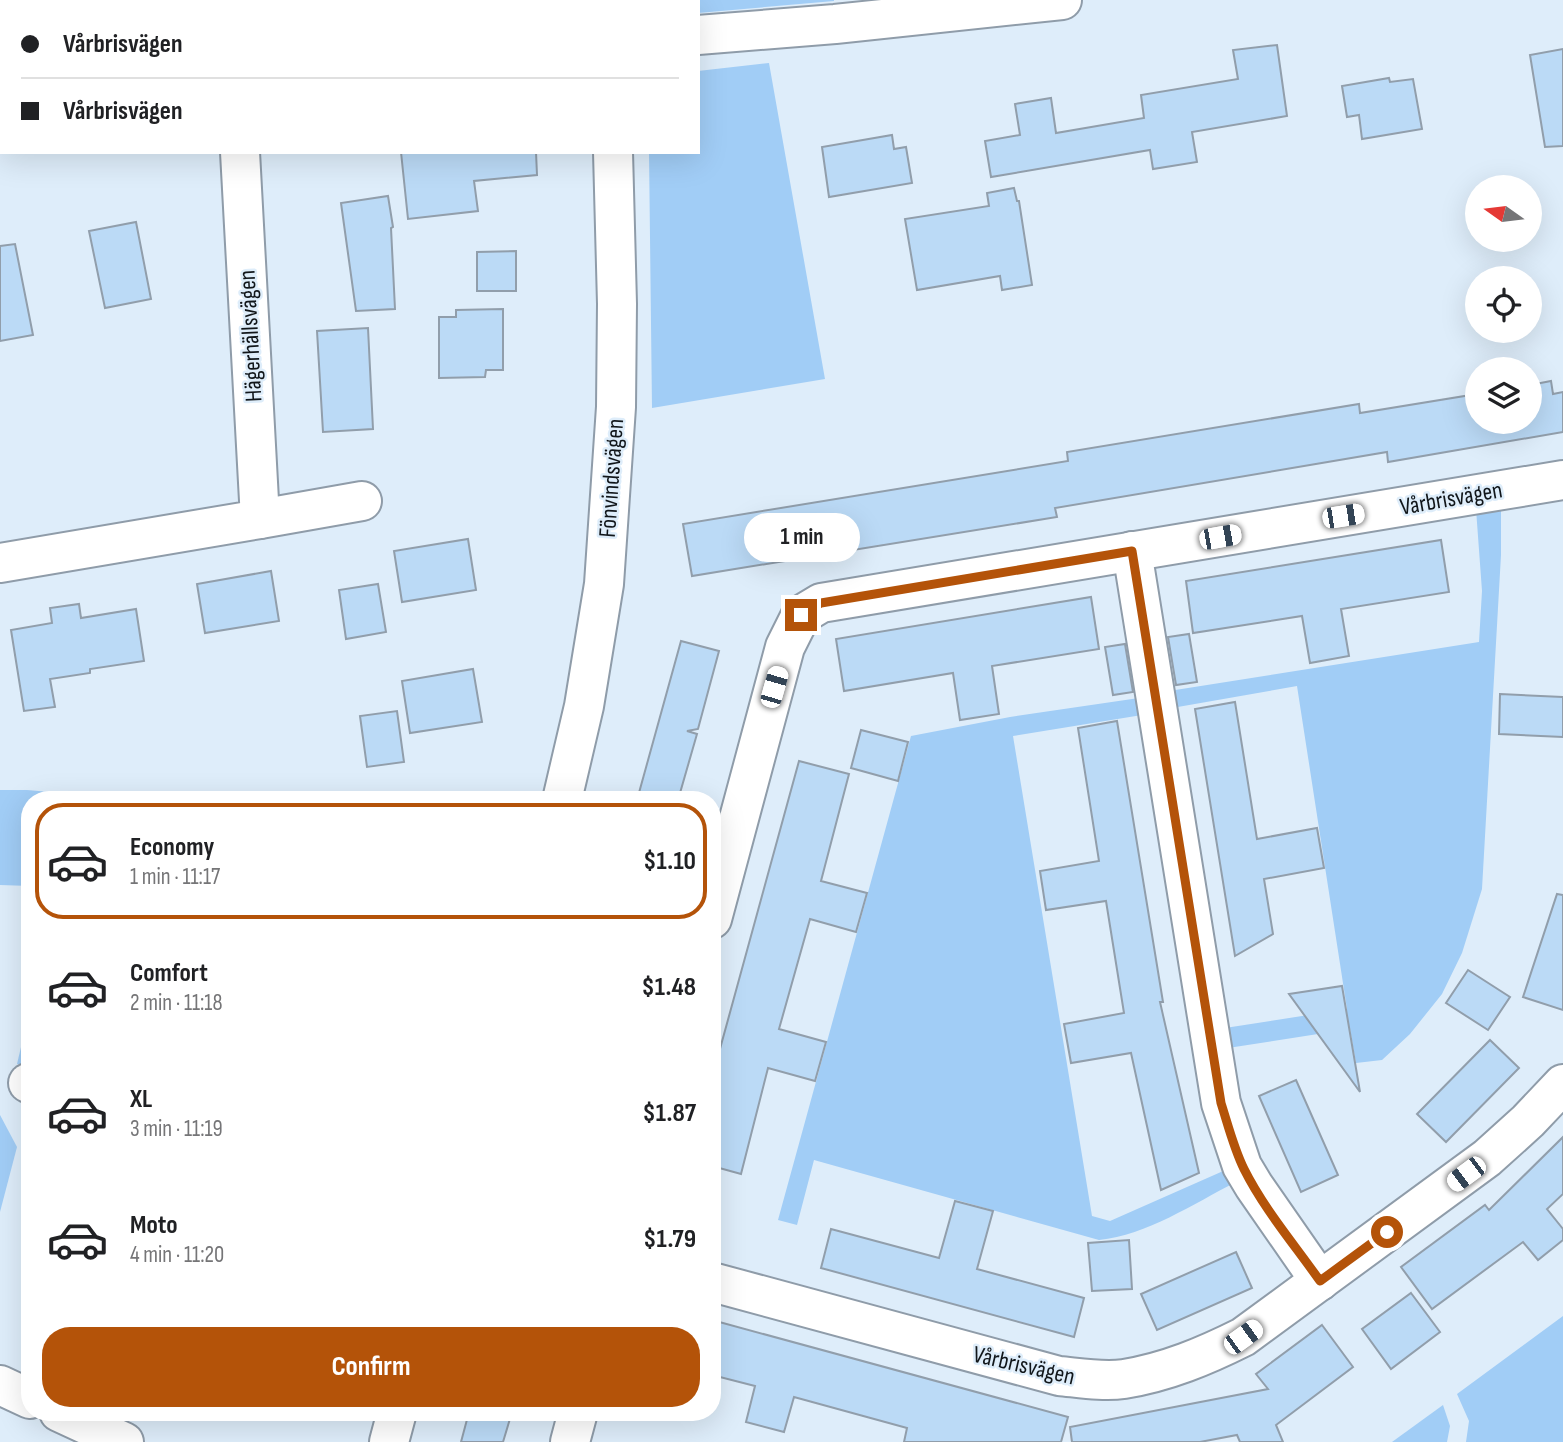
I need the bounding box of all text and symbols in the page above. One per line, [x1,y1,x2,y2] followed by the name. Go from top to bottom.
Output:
[63,29,183,60] text: Vårbrisvägen
[63,96,183,127] text: Vårbrisvägen
[1465,175,1542,252] north arrow
[1465,175,1542,434] map controls
[1465,266,1542,343] button: locate
[233,269,268,403] street label: Hägerhällsvägen
[1465,357,1542,434] button: layers
[593,418,630,538] street label: Fönvindsvägen
[1398,475,1505,522] street label: Vårbrisvägen
[1321,502,1366,530] car
[743,514,859,562] callout: 1 min
[781,523,823,551] text: 1 min
[1198,523,1243,551] car
[785,599,817,631] route end
[759,664,790,710] car
[46,830,109,893] icon: car
[130,832,214,863] text: Economy
[643,846,696,877] text: $1.10
[130,863,220,891] text: 1 min · 11:17
[46,956,109,1019] icon: car
[130,958,208,989] text: Comfort
[641,972,696,1003] text: $1.48
[130,989,222,1017] text: 2 min · 11:18
[46,1082,109,1145] icon: car
[130,1084,152,1115] text: XL
[642,1098,696,1129] text: $1.87
[130,1115,223,1143] text: 3 min · 11:19
[1443,1153,1490,1195] car
[46,1208,109,1271] icon: car
[130,1210,178,1241] text: Moto
[1371,1216,1403,1248] route start
[643,1224,696,1255] text: $1.79
[130,1241,224,1269] text: 4 min · 11:20
[1220,1316,1267,1358] car
[42,1327,700,1407] button: Confirm
[970,1340,1078,1391] street label: Vårbrisvägen

